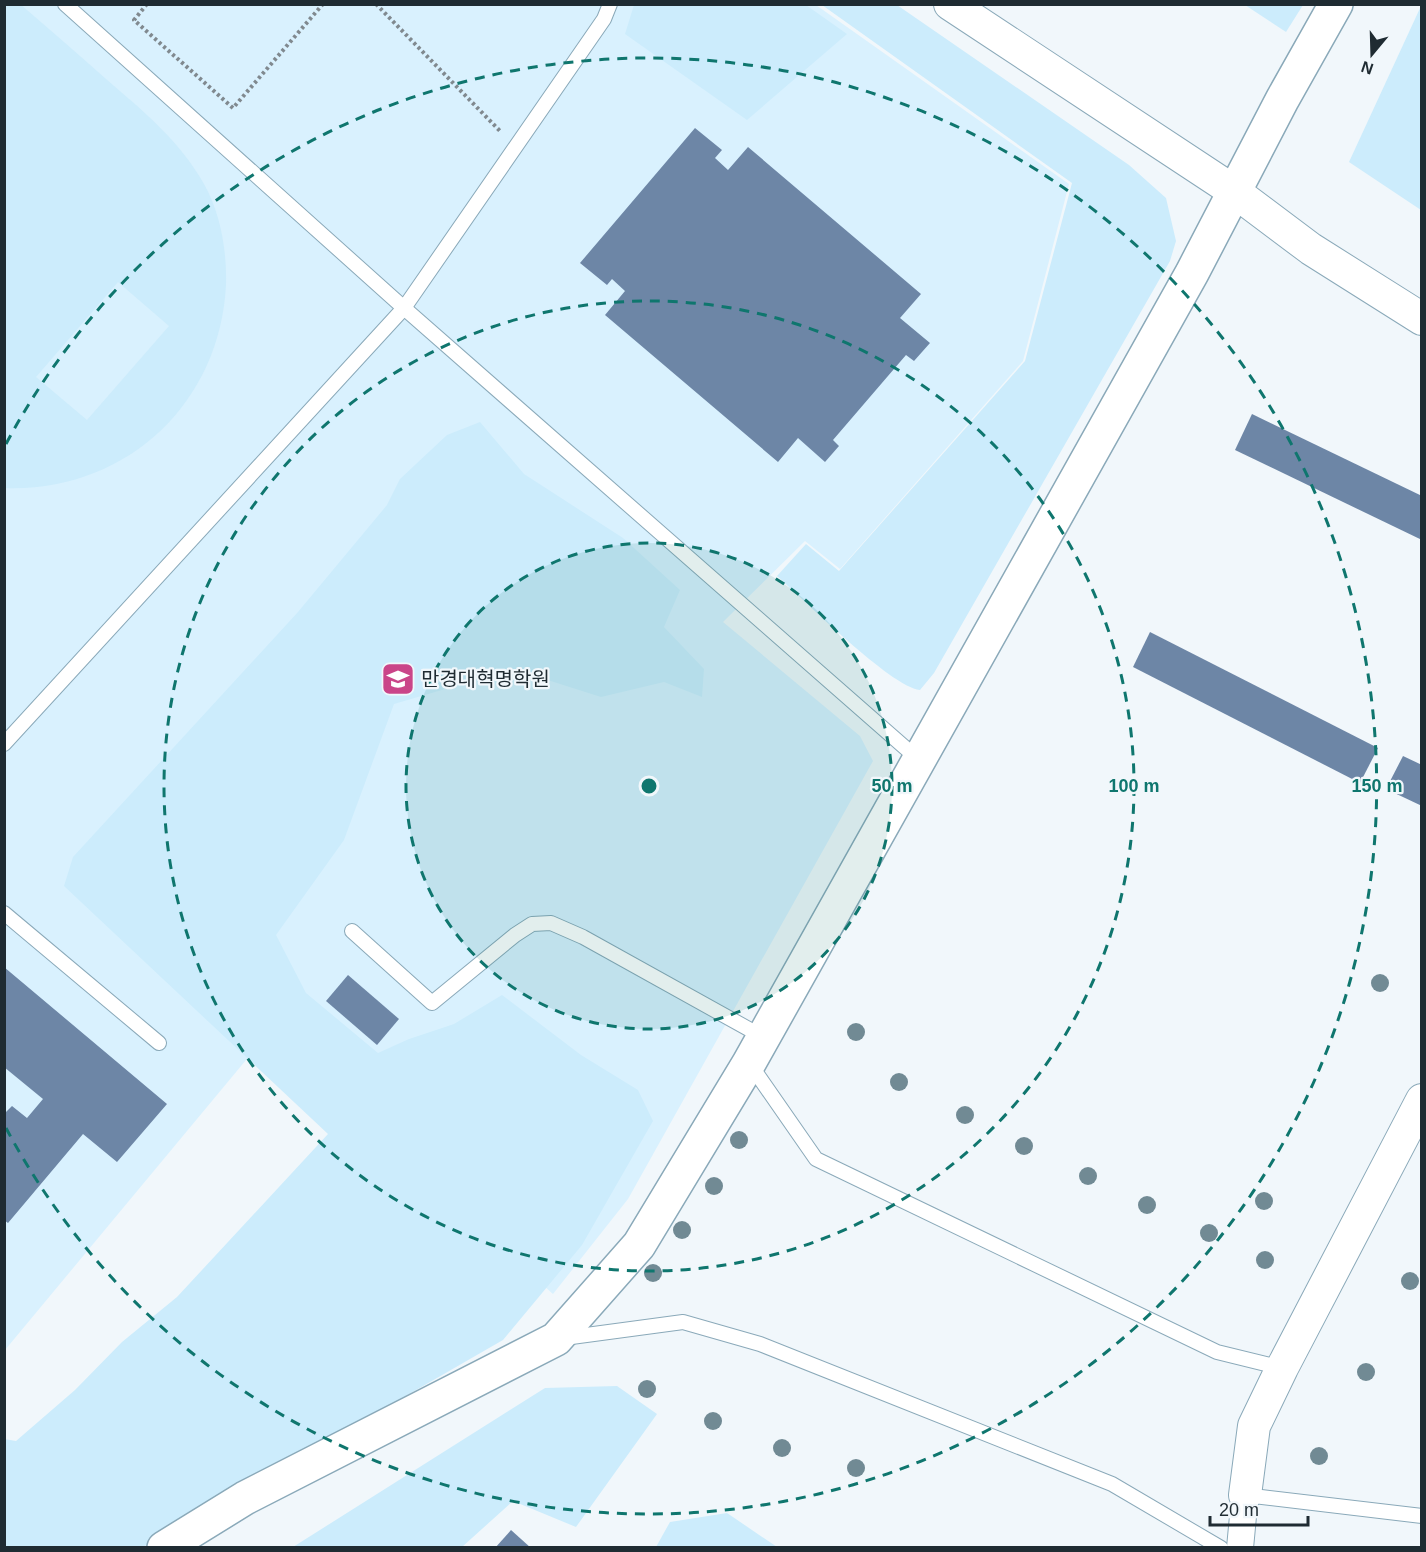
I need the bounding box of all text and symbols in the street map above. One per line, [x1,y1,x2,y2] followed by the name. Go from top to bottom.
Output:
[1342,24,1402,84] north arrow
[1359,58,1376,78] text: N
[380,661,416,697] school or university icon: 만경대혁명학원
[421,668,550,690] place label: 만경대혁명학원
[639,776,659,796] centre of rings
[871,776,913,796] text: 50 m
[1108,776,1160,796] text: 100 m
[1351,776,1403,796] text: 150 m
[1210,1489,1308,1527] scale bar
[1219,1500,1259,1520] text: 20 m

